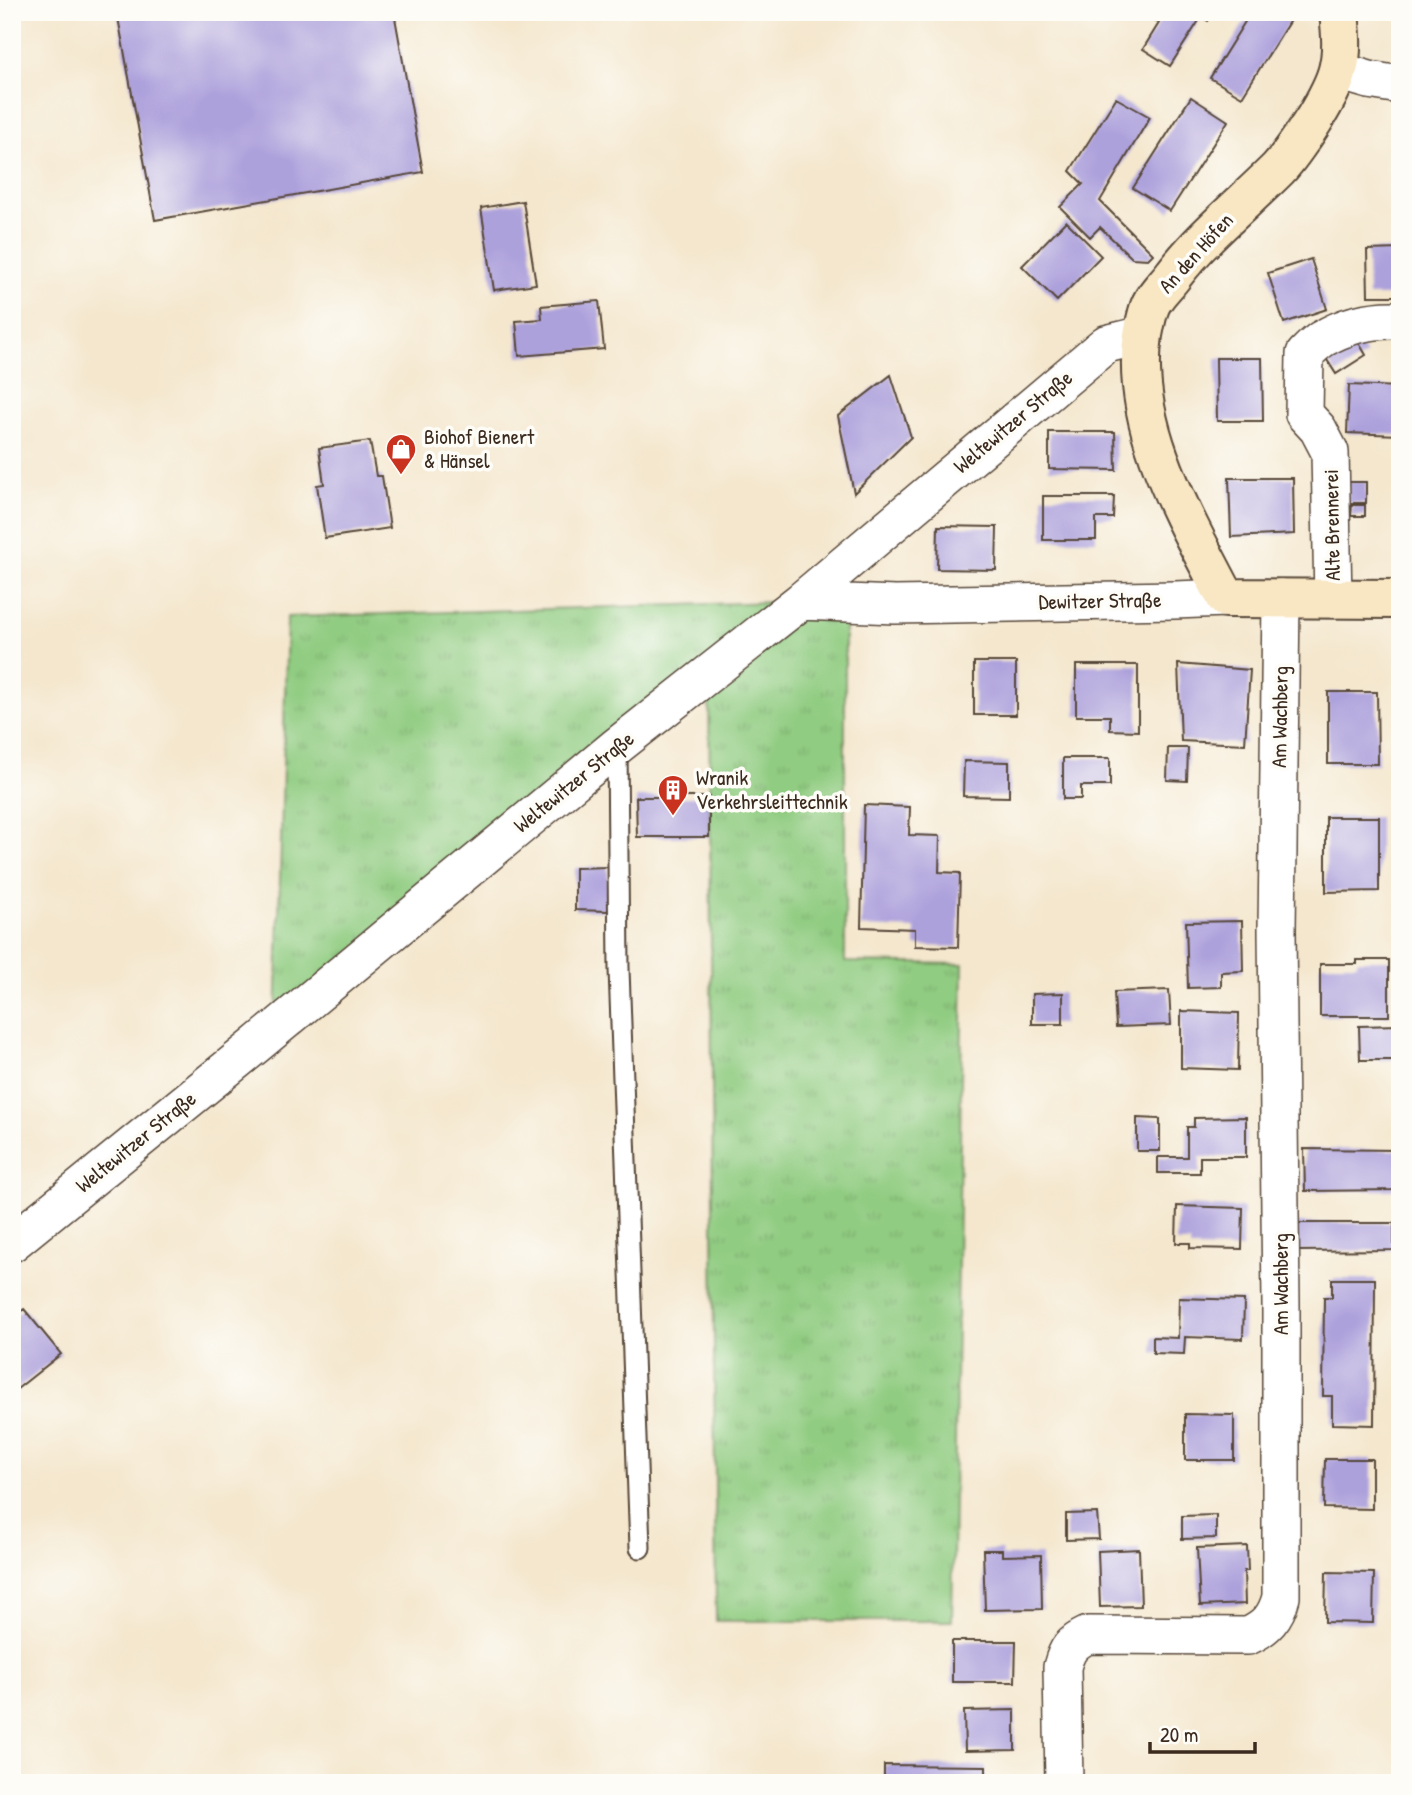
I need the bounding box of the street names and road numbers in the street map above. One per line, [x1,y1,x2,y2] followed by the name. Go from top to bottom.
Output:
[1152,206,1240,299] street label: An den Höfen
[947,363,1078,480] street label: Weltewitzer Straße
[1316,469,1347,581] street label: Alte Brennerei
[1038,585,1162,616] street label: Dewitzer Straße
[1264,666,1295,768] street label: Am Wachberg
[507,724,640,839] street label: Weltewitzer Straße
[69,1084,202,1199] street label: Weltewitzer Straße
[1266,1233,1295,1335] street label: Am Wachberg

